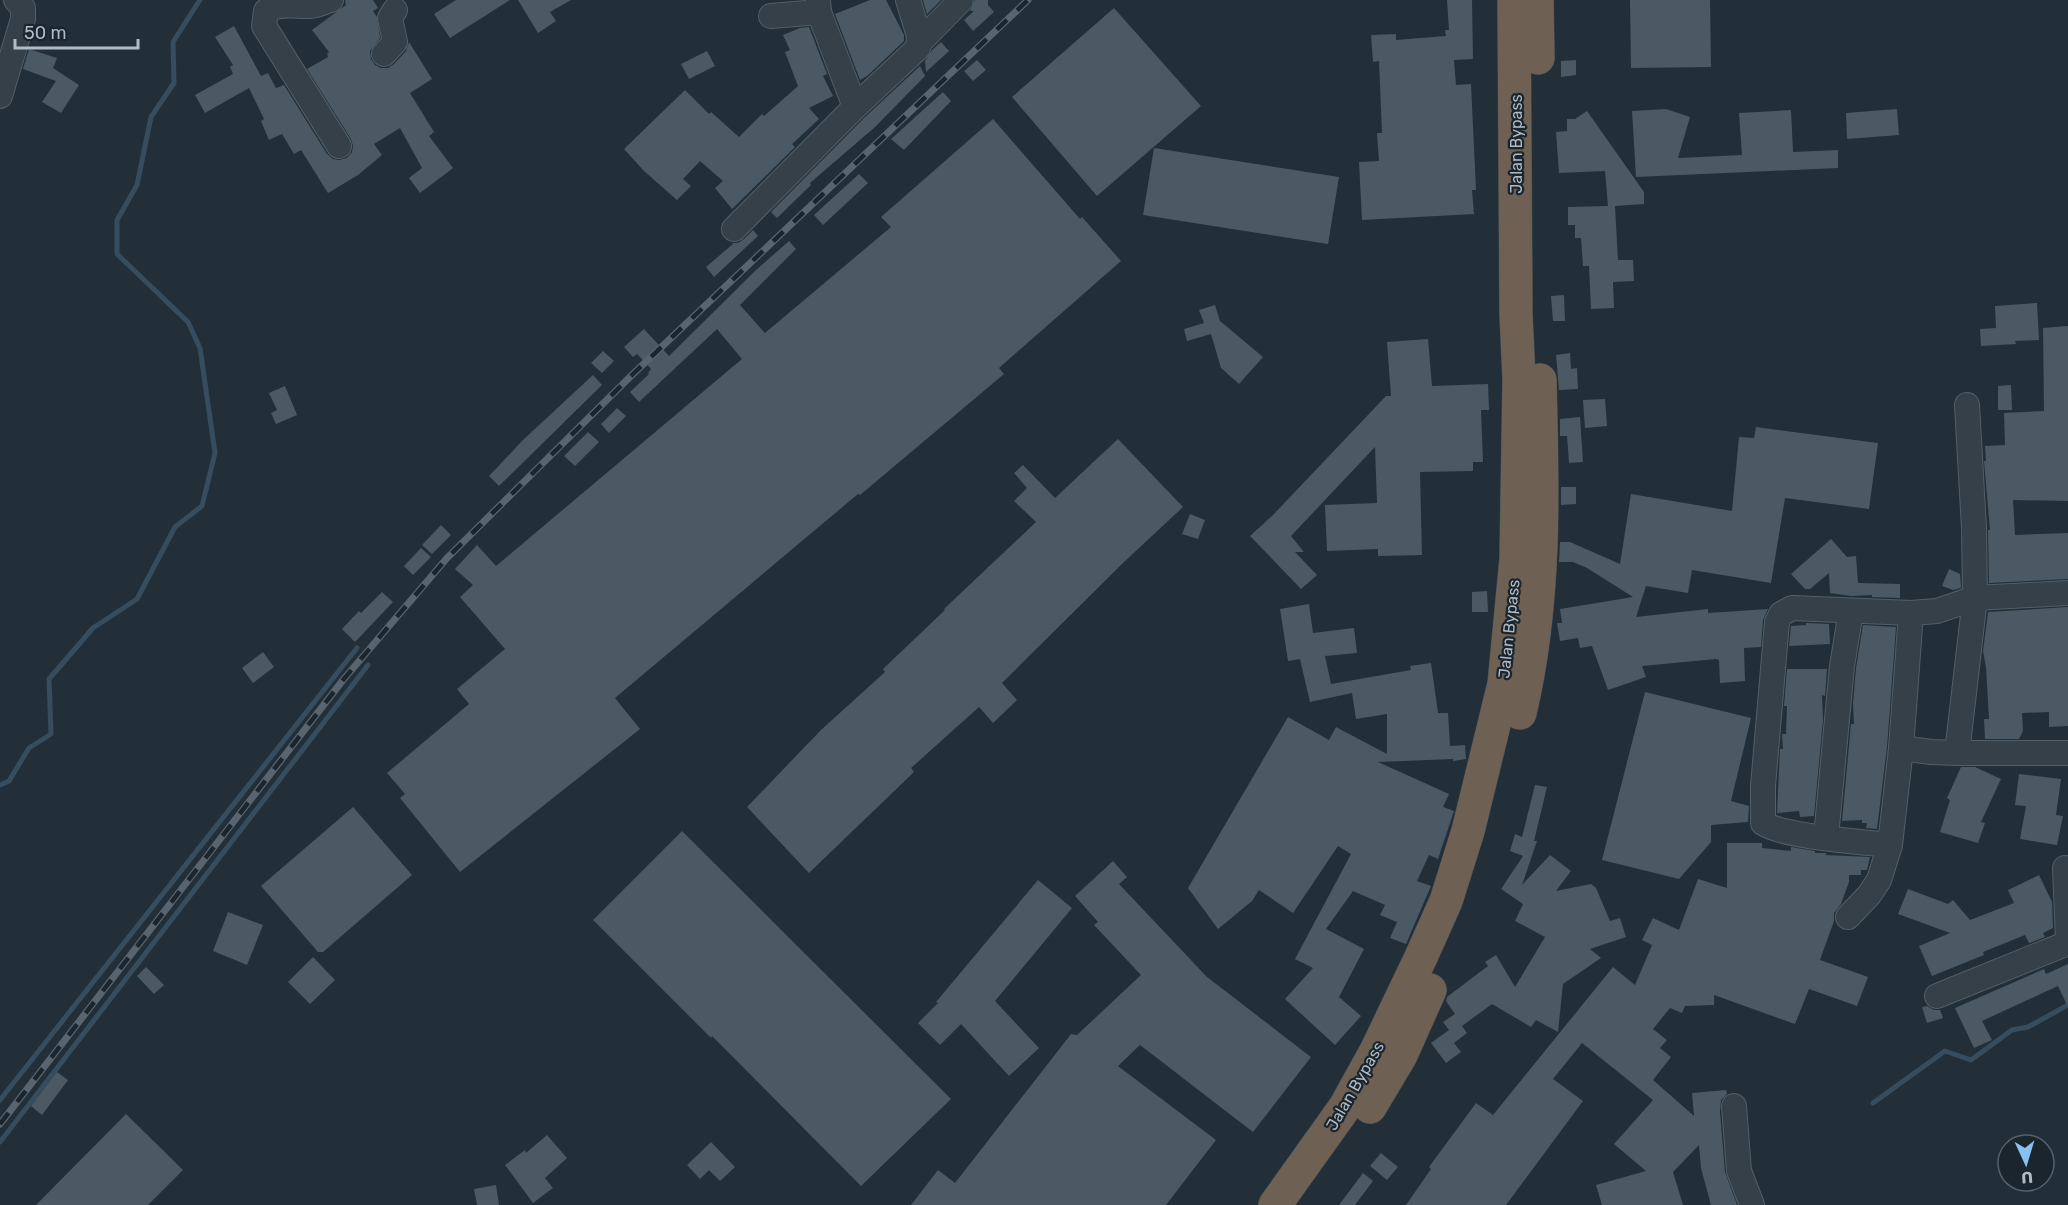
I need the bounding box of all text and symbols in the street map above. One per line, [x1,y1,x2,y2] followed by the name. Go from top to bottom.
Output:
[15,12,138,50] scale bar
[24,22,67,44] text: 50 m
[1507,94,1526,194] street label: Jalan Bypass
[1494,579,1524,679] street label: Jalan Bypass
[1322,1038,1388,1134] street label: Jalan Bypass
[1996,1133,2056,1193] north arrow
[2021,1168,2033,1187] text: U

